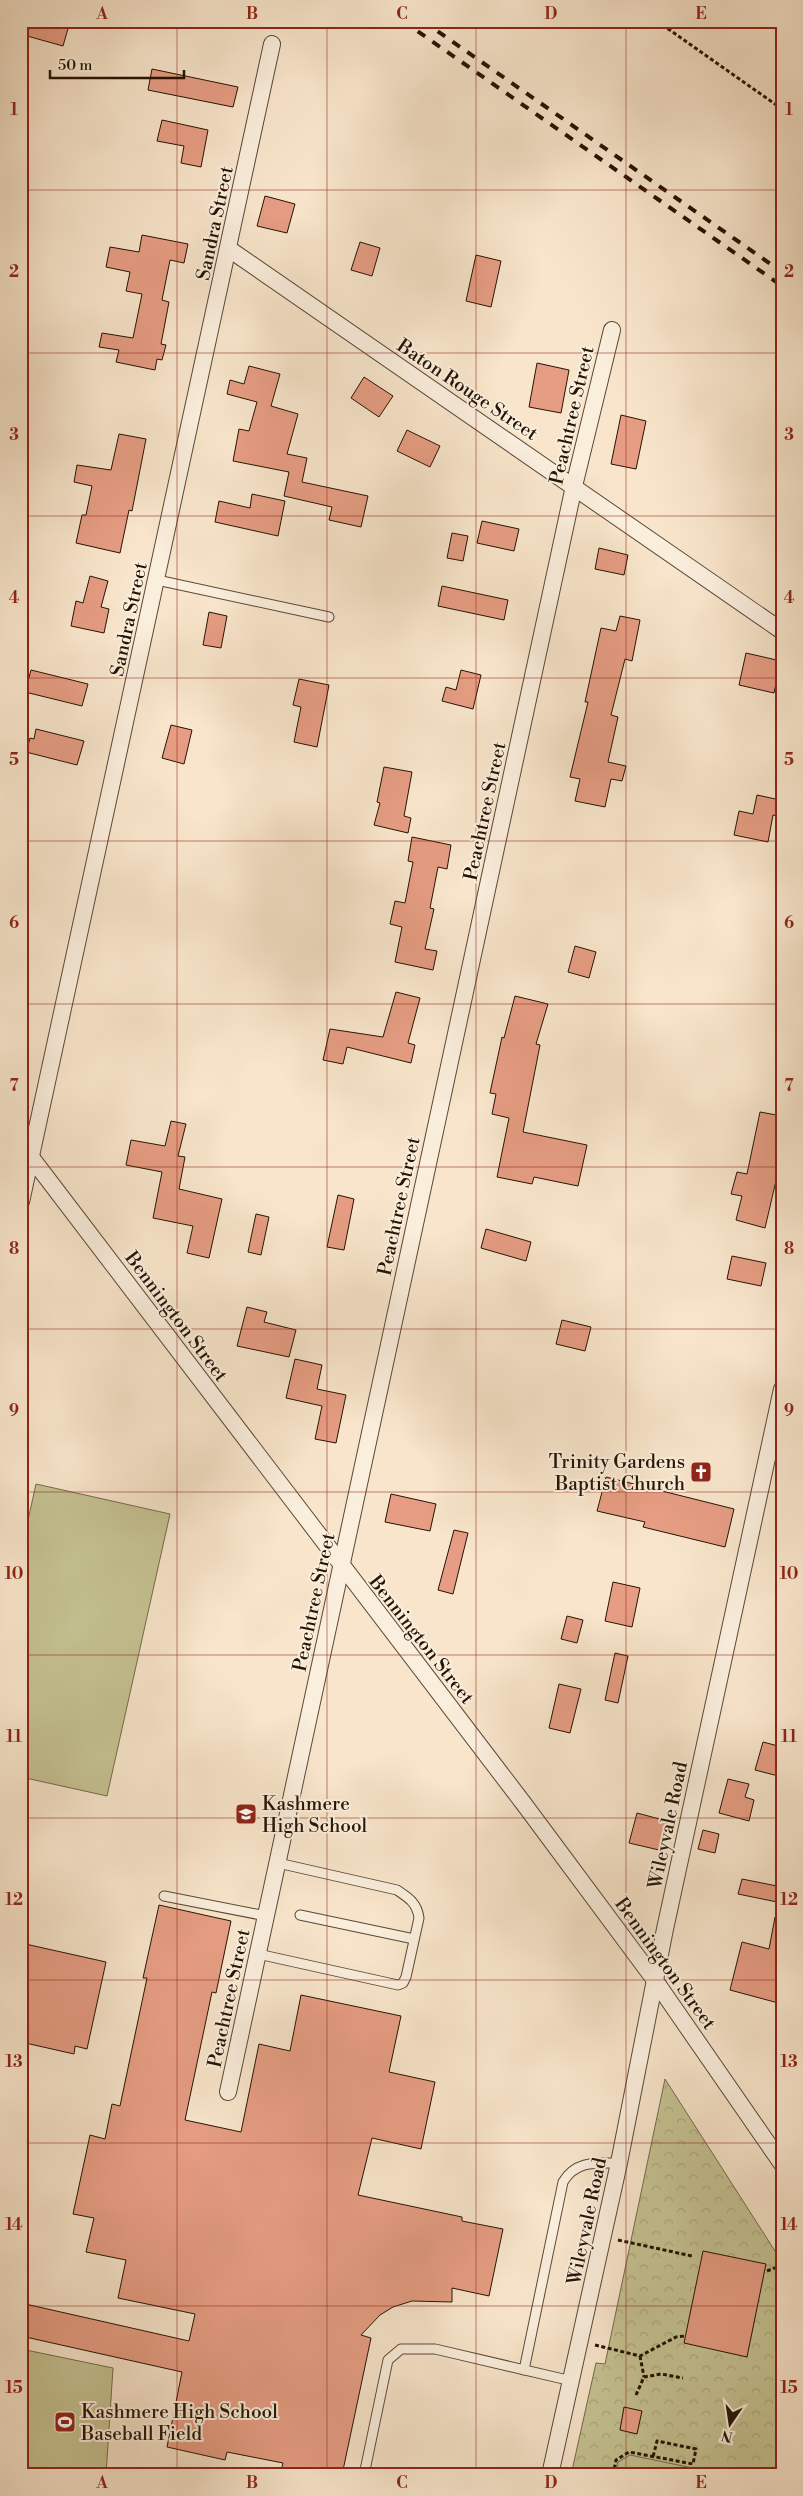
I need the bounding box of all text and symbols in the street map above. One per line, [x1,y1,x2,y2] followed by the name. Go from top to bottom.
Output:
[95,4,108,24] text: A
[246,4,258,24] text: B
[396,4,408,24] text: C
[545,4,558,24] text: D
[695,4,707,24] text: E
[50,48,184,80] scale bar
[58,56,92,75] text: 50 m
[10,100,18,120] text: 1
[785,100,793,120] text: 1
[191,164,239,282] street label: Sandra Street
[9,262,19,282] text: 2
[784,262,794,282] text: 2
[392,333,543,446] street label: Baton Rouge Street
[544,343,600,487] street label: Peachtree Street
[9,425,19,445] text: 3
[784,425,794,445] text: 3
[105,560,153,678] street label: Sandra Street
[9,588,20,608] text: 4
[784,588,795,608] text: 4
[459,739,511,883] street label: Peachtree Street
[9,750,19,770] text: 5
[784,750,794,770] text: 5
[9,913,19,933] text: 6
[784,913,794,933] text: 6
[9,1076,19,1096] text: 7
[784,1076,794,1096] text: 7
[373,1134,425,1278] street label: Peachtree Street
[9,1239,19,1259] text: 8
[784,1239,794,1259] text: 8
[119,1246,233,1387] street label: Bennington Street
[9,1401,19,1421] text: 9
[784,1401,794,1421] text: 9
[549,1450,685,1496] place label: Trinity Gardens Baptist Church
[689,1460,713,1484] church icon: Trinity Gardens Baptist Church
[288,1530,340,1674] street label: Peachtree Street
[5,1564,23,1584] text: 10
[780,1564,798,1584] text: 10
[363,1570,479,1709] street label: Bennington Street
[6,1727,22,1747] text: 11
[781,1727,797,1747] text: 11
[643,1759,693,1892] street label: Wileyvale Road
[262,1792,368,1838] place label: Kashmere High School
[234,1802,258,1826] school or university icon: Kashmere High School
[5,1890,23,1910] text: 12
[780,1890,798,1910] text: 12
[609,1892,721,2034] street label: Bennington Street
[203,1926,255,2070] street label: Peachtree Street
[5,2052,23,2072] text: 13
[780,2052,798,2072] text: 13
[562,2155,612,2288] street label: Wileyvale Road
[5,2215,23,2235] text: 14
[780,2215,798,2235] text: 14
[5,2378,23,2398] text: 15
[780,2378,798,2398] text: 15
[706,2398,756,2448] north arrow
[80,2400,278,2446] place label: Kashmere High School Baseball Field
[53,2410,77,2434] sports icon: Kashmere High School Baseball Field
[720,2426,735,2446] text: N
[95,2473,108,2493] text: A
[246,2473,258,2493] text: B
[396,2473,408,2493] text: C
[545,2473,558,2493] text: D
[695,2473,707,2493] text: E

